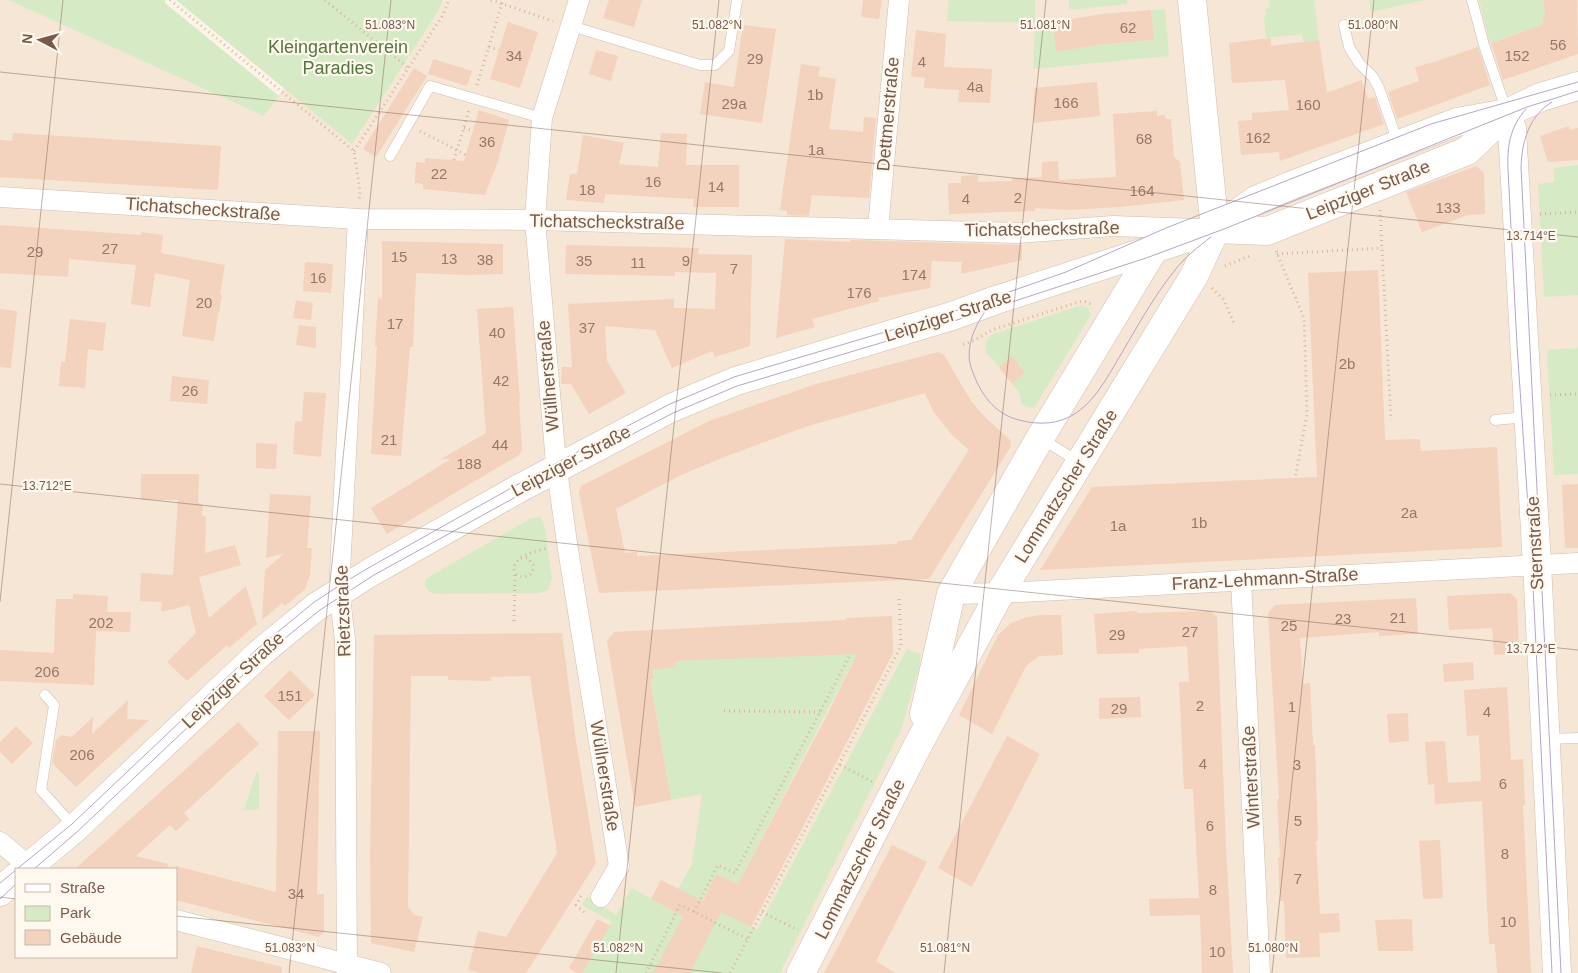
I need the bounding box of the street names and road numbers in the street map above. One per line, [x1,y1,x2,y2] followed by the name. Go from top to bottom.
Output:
[873,56,903,172] street label: Dettmerstraße
[1303,156,1433,224] street label: Leipziger Straße
[125,194,281,224] street label: Tichatscheckstraße
[529,211,685,233] street label: Tichatscheckstraße
[964,218,1120,240] street label: Tichatscheckstraße
[882,286,1014,346] street label: Leipziger Straße
[533,319,563,433] street label: Wüllnerstraße
[1011,406,1121,566] street label: Lommatzscher Straße
[508,421,634,501] street label: Leipziger Straße
[1523,496,1547,590] street label: Sternstraße
[1171,564,1359,594] street label: Franz-Lehmann-Straße
[331,565,355,657] street label: Rietzstraße
[178,628,288,732] street label: Leipziger Straße
[586,719,624,833] street label: Wüllnerstraße
[1238,725,1264,829] street label: Winterstraße
[811,776,909,942] street label: Lommatzscher Straße

